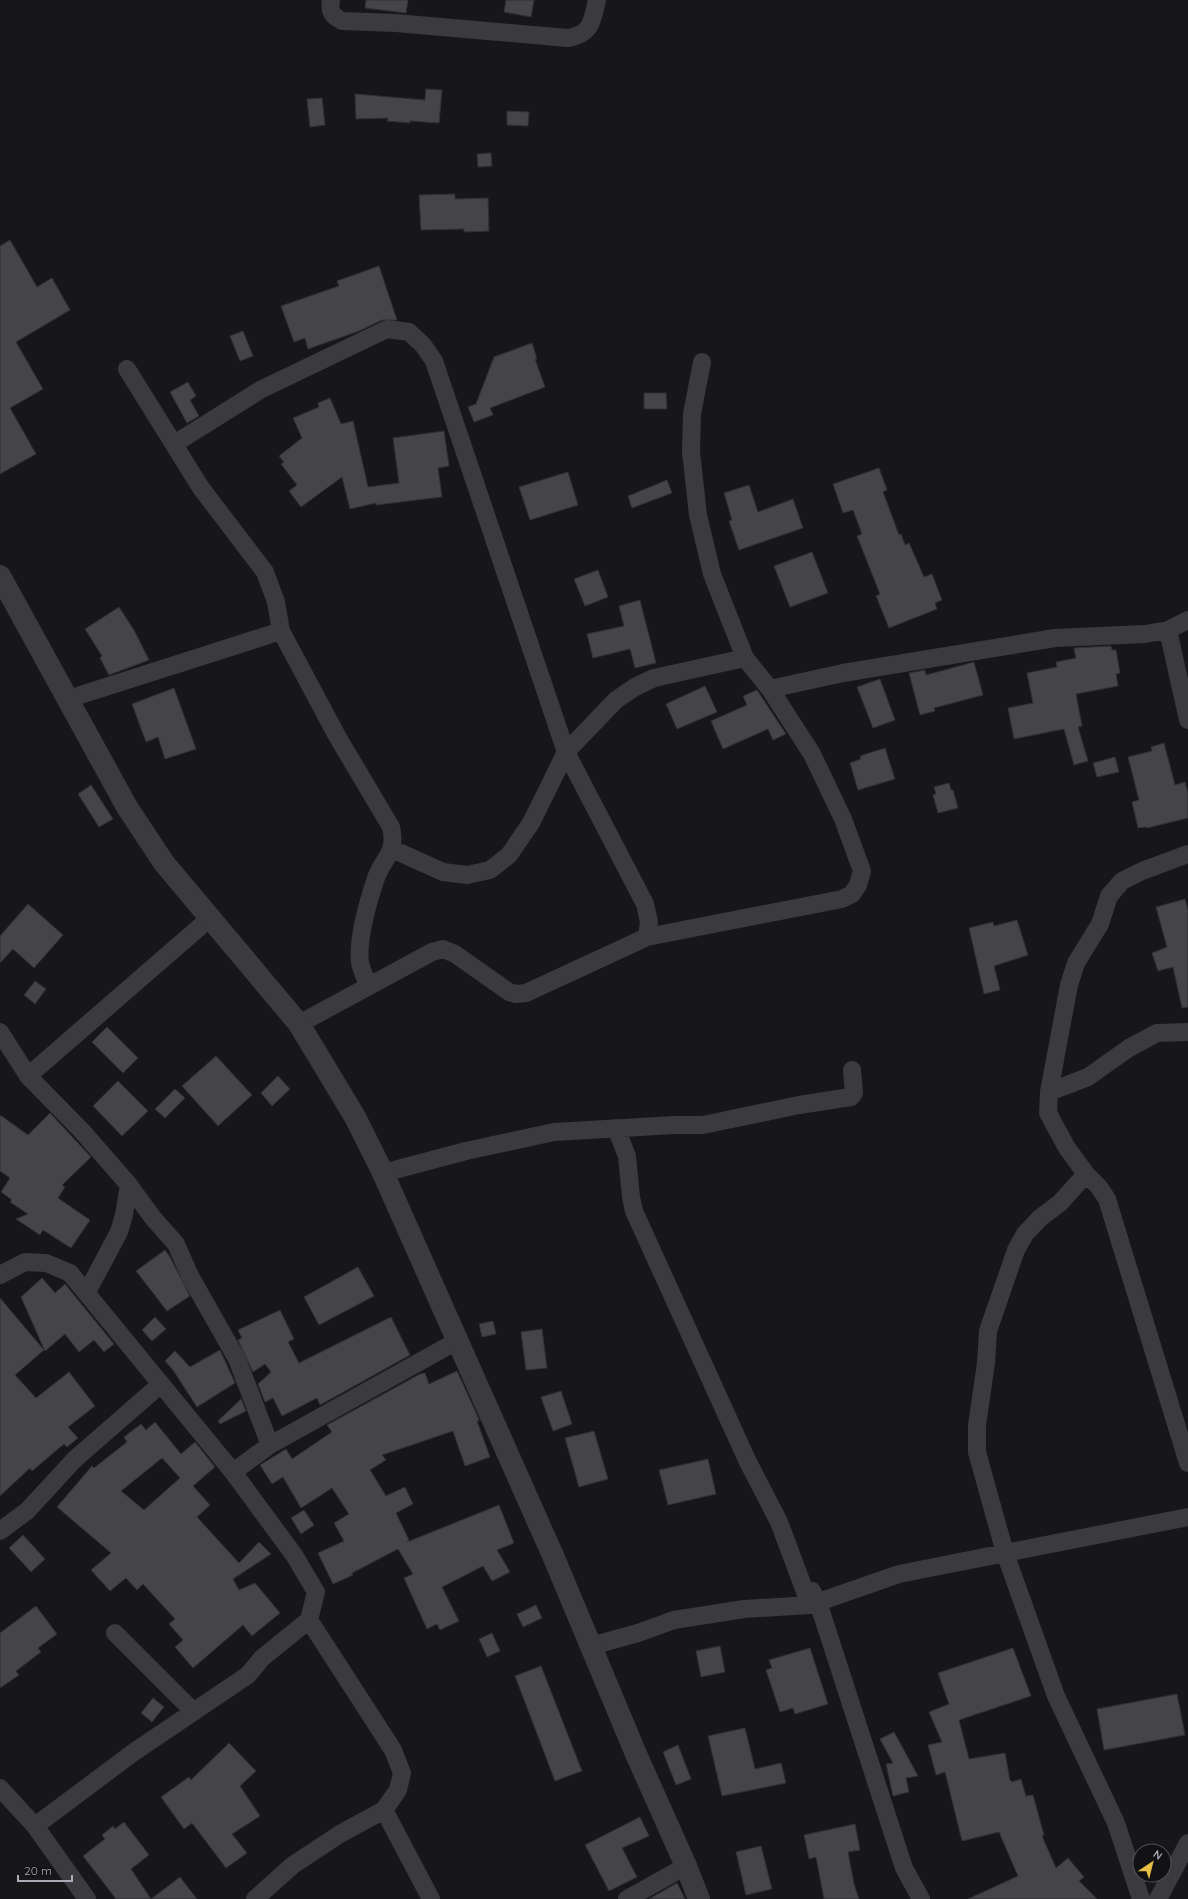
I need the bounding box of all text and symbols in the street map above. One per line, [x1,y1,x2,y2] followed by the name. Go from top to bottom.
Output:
[1132,1843,1172,1883] north arrow
[1150,1847,1165,1863] text: N
[18,1857,72,1883] scale bar
[24,1863,52,1878] text: 20 m

